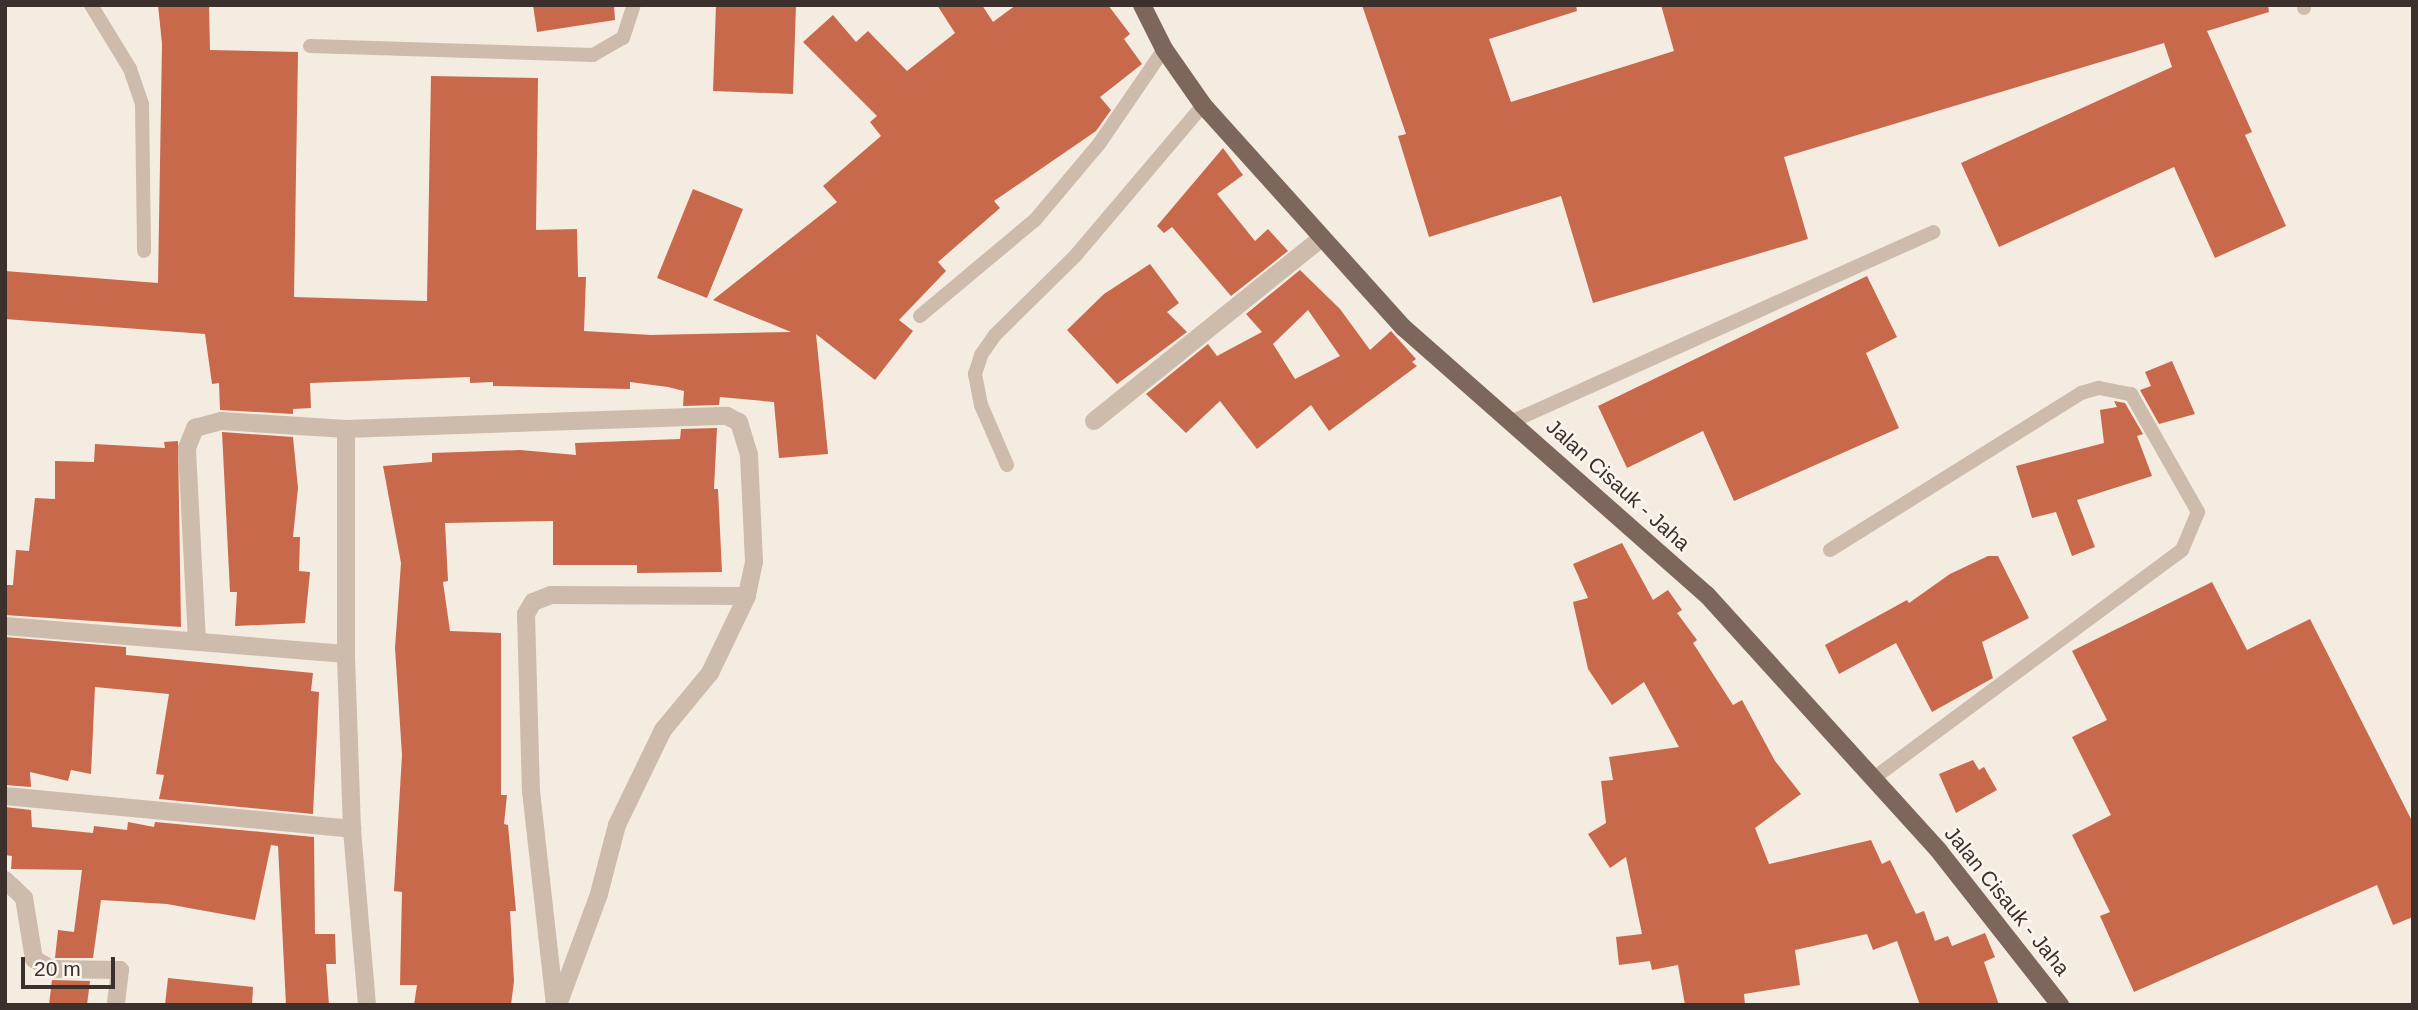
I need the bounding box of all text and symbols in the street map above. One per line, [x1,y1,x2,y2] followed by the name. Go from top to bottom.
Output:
[1541,414,1695,556] street label: Jalan Cisauk - Jaha
[1939,821,2075,981] street label: Jalan Cisauk - Jaha
[24,944,119,988] scale bar
[34,957,81,980] text: 20 m

